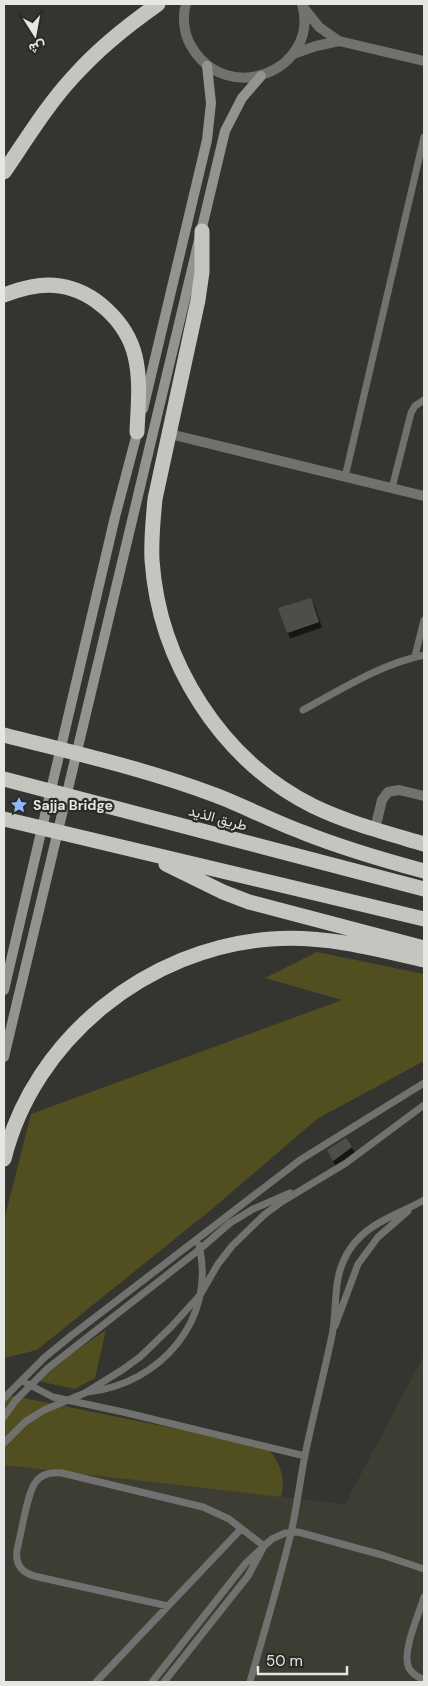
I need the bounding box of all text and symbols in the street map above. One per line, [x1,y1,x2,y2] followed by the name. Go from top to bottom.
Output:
[10,10,60,60] north arrow
[27,37,47,58] text: ش
[9,795,29,815] place icon: Sajja Bridge
[33,796,113,814] place label: Sajja Bridge
[187,802,249,834] street label: طريق الذيد
[258,1644,347,1676] scale bar
[266,1651,303,1671] text: 50 m

